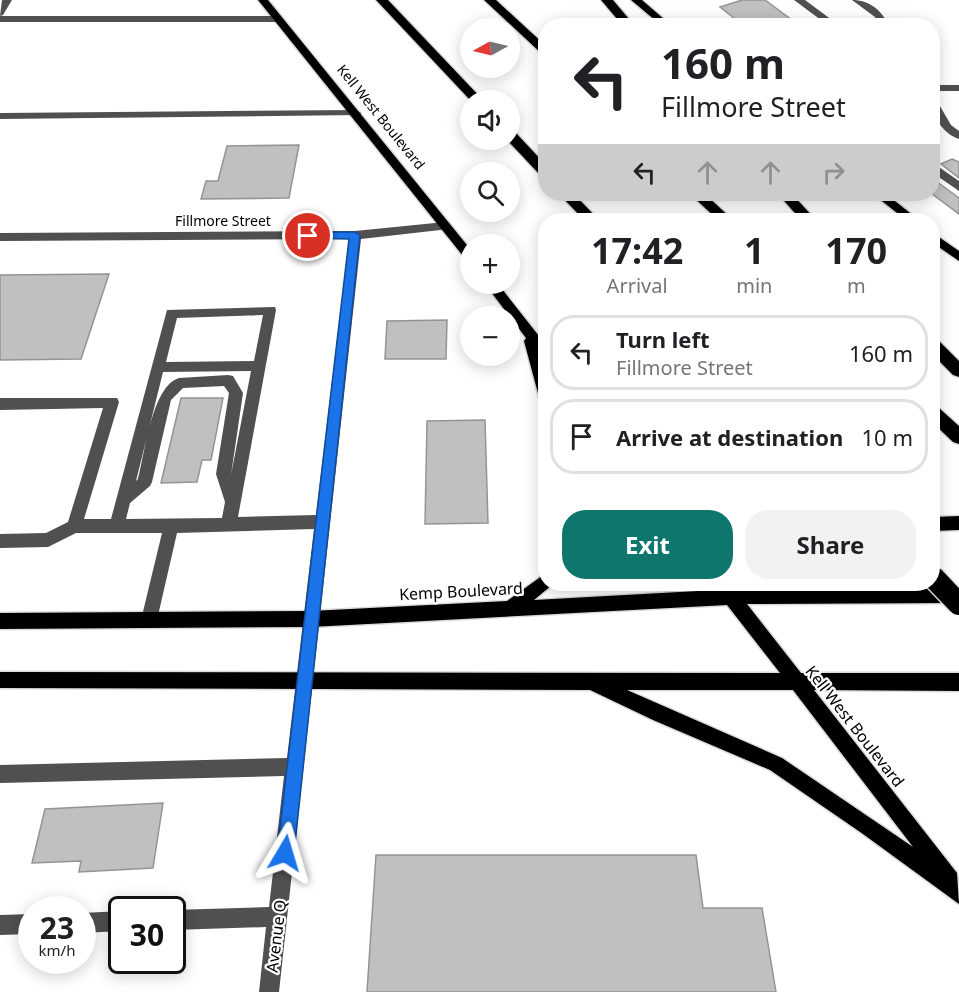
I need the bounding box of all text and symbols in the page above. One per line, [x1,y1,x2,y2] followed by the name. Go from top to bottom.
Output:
[460,18,520,78] north arrow
[460,18,520,366] map controls
[661,34,785,91] text: 160 m
[562,42,640,120] icon: left
[333,60,430,173] street label: Kell West Boulevard
[661,88,846,125] text: Fillmore Street
[460,90,520,150] button: sound
[628,156,661,189] icon: left
[691,156,724,189] icon: ahead
[754,156,787,189] icon: ahead
[817,156,850,189] icon: right
[460,162,520,222] button: search
[282,210,333,261] pin
[175,211,271,230] street label: Fillmore Street
[291,219,324,252] icon: arrive
[591,226,683,275] text: 17:42
[744,226,765,275] text: 1
[825,226,887,275] text: 170
[460,234,520,294] button: +
[607,272,668,299] text: Arrival
[736,272,772,299] text: min
[847,272,866,299] text: m
[460,306,520,366] button: −
[616,324,710,354] text: Turn left
[565,336,598,369] icon: left
[849,338,913,368] text: 160 m
[616,354,753,381] text: Fillmore Street
[565,420,598,453] icon: arrive
[616,422,843,452] text: Arrive at destination
[862,422,913,452] text: 10 m
[562,510,733,579] button: Exit
[745,510,916,579] button: Share
[399,577,523,605] street label: Kemp Boulevard
[801,661,909,791] street label: Kell West Boulevard
[253,821,317,885] position arrow
[108,896,186,974] speed limit sign: 30
[261,899,291,973] street label: Avenue Q
[40,907,74,948] text: 23
[39,940,75,960] text: km/h

